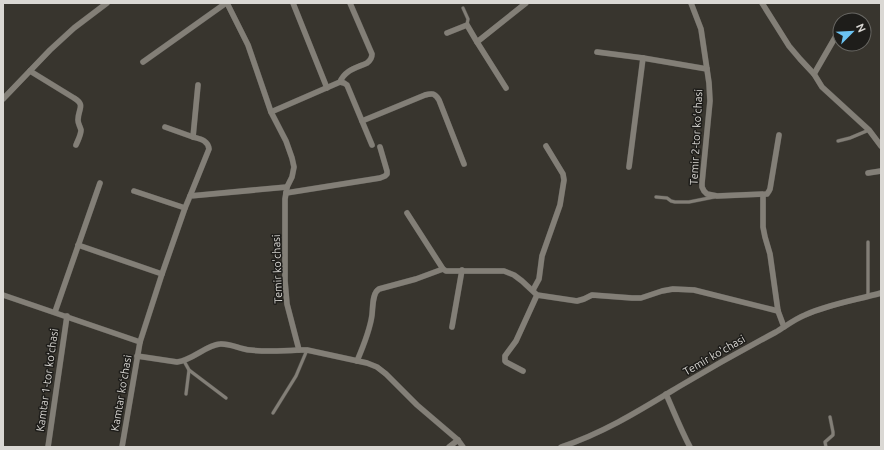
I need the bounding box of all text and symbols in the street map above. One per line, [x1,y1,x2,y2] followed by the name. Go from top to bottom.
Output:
[832,12,872,52] north arrow
[854,22,868,34] text: N
[687,89,705,185] street label: Temir 2-tor koʻchasi
[270,234,284,304] street label: Temir ko'chasi
[34,328,60,432] street label: Kamtar 1-tor koʻchasi
[681,333,747,377] street label: Temir ko'chasi
[108,354,134,432] street label: Kamtar koʻchasi

